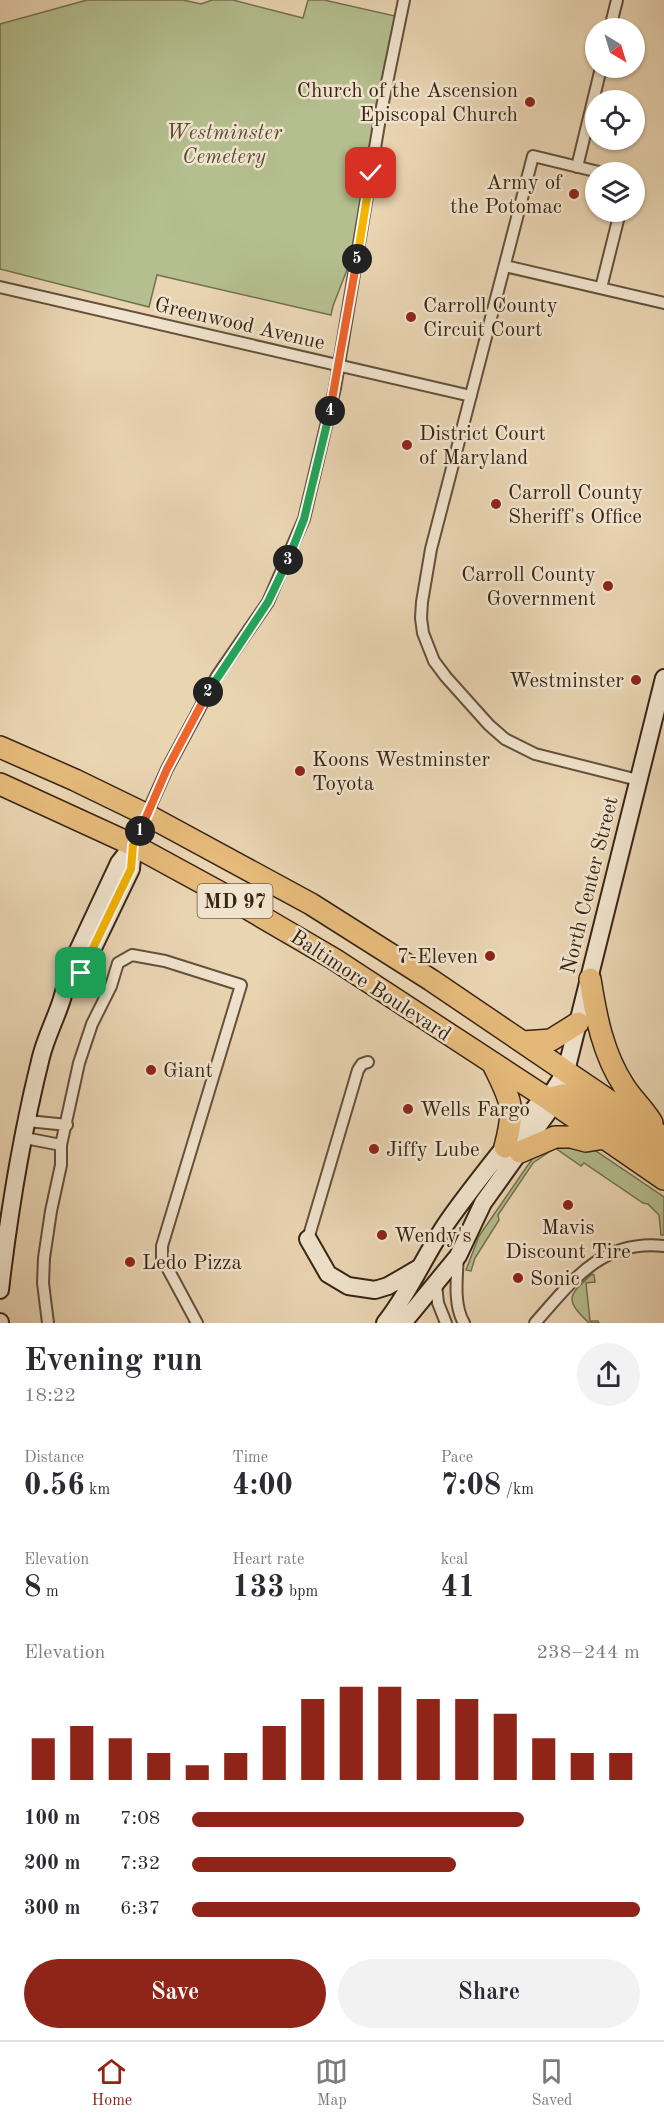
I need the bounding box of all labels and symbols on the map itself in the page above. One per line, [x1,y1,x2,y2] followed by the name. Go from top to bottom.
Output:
[585,18,645,78] north arrow
[297,81,518,126] place label: Church of the Ascension Episcopal Church
[523,95,537,109] marker: Church of the Ascension Episcopal Church
[166,123,283,168] park label: Westminster Cemetery
[345,147,396,198] pin
[450,173,563,218] place label: Army of the Potomac
[567,187,581,201] marker: Army of the Potomac
[342,244,372,274] pin: 5
[152,295,327,354] street label: Greenwood Avenue
[423,296,558,341] place label: Carroll County Circuit Court
[404,310,418,324] marker: Carroll County Circuit Court
[315,396,345,426] pin: 4
[419,424,546,469] place label: District Court of Maryland
[400,438,414,452] marker: District Court of Maryland
[508,483,643,528] place label: Carroll County Sheriff's Office
[489,497,503,511] marker: Carroll County Sheriff's Office
[273,545,303,575] pin: 3
[461,565,596,610] place label: Carroll County Government
[601,579,615,593] marker: Carroll County Government
[509,671,624,692] place label: Westminster
[629,673,643,687] marker: Westminster
[193,677,223,707] pin: 2
[312,750,490,795] place label: Koons Westminster Toyota
[293,764,307,778] marker: Koons Westminster Toyota
[558,794,623,976] street label: North Center Street
[125,816,155,846] pin: 1
[198,884,272,918] road number: MD 97
[286,927,454,1046] street label: Baltimore Boulevard
[55,947,106,998] pin
[397,947,478,968] place label: 7-Eleven
[483,949,497,963] marker: 7-Eleven
[163,1061,213,1082] place label: Giant
[144,1063,158,1077] marker: Giant
[420,1100,530,1121] place label: Wells Fargo
[401,1102,415,1116] marker: Wells Fargo
[386,1140,480,1161] place label: Jiffy Lube
[367,1142,381,1156] marker: Jiffy Lube
[561,1198,575,1212] marker: Mavis Discount Tire
[505,1218,631,1263] place label: Mavis Discount Tire
[394,1226,472,1247] place label: Wendy's
[375,1228,389,1242] marker: Wendy's
[142,1253,242,1274] place label: Ledo Pizza
[123,1255,137,1269] marker: Ledo Pizza
[530,1269,580,1290] place label: Sonic
[511,1271,525,1285] marker: Sonic

